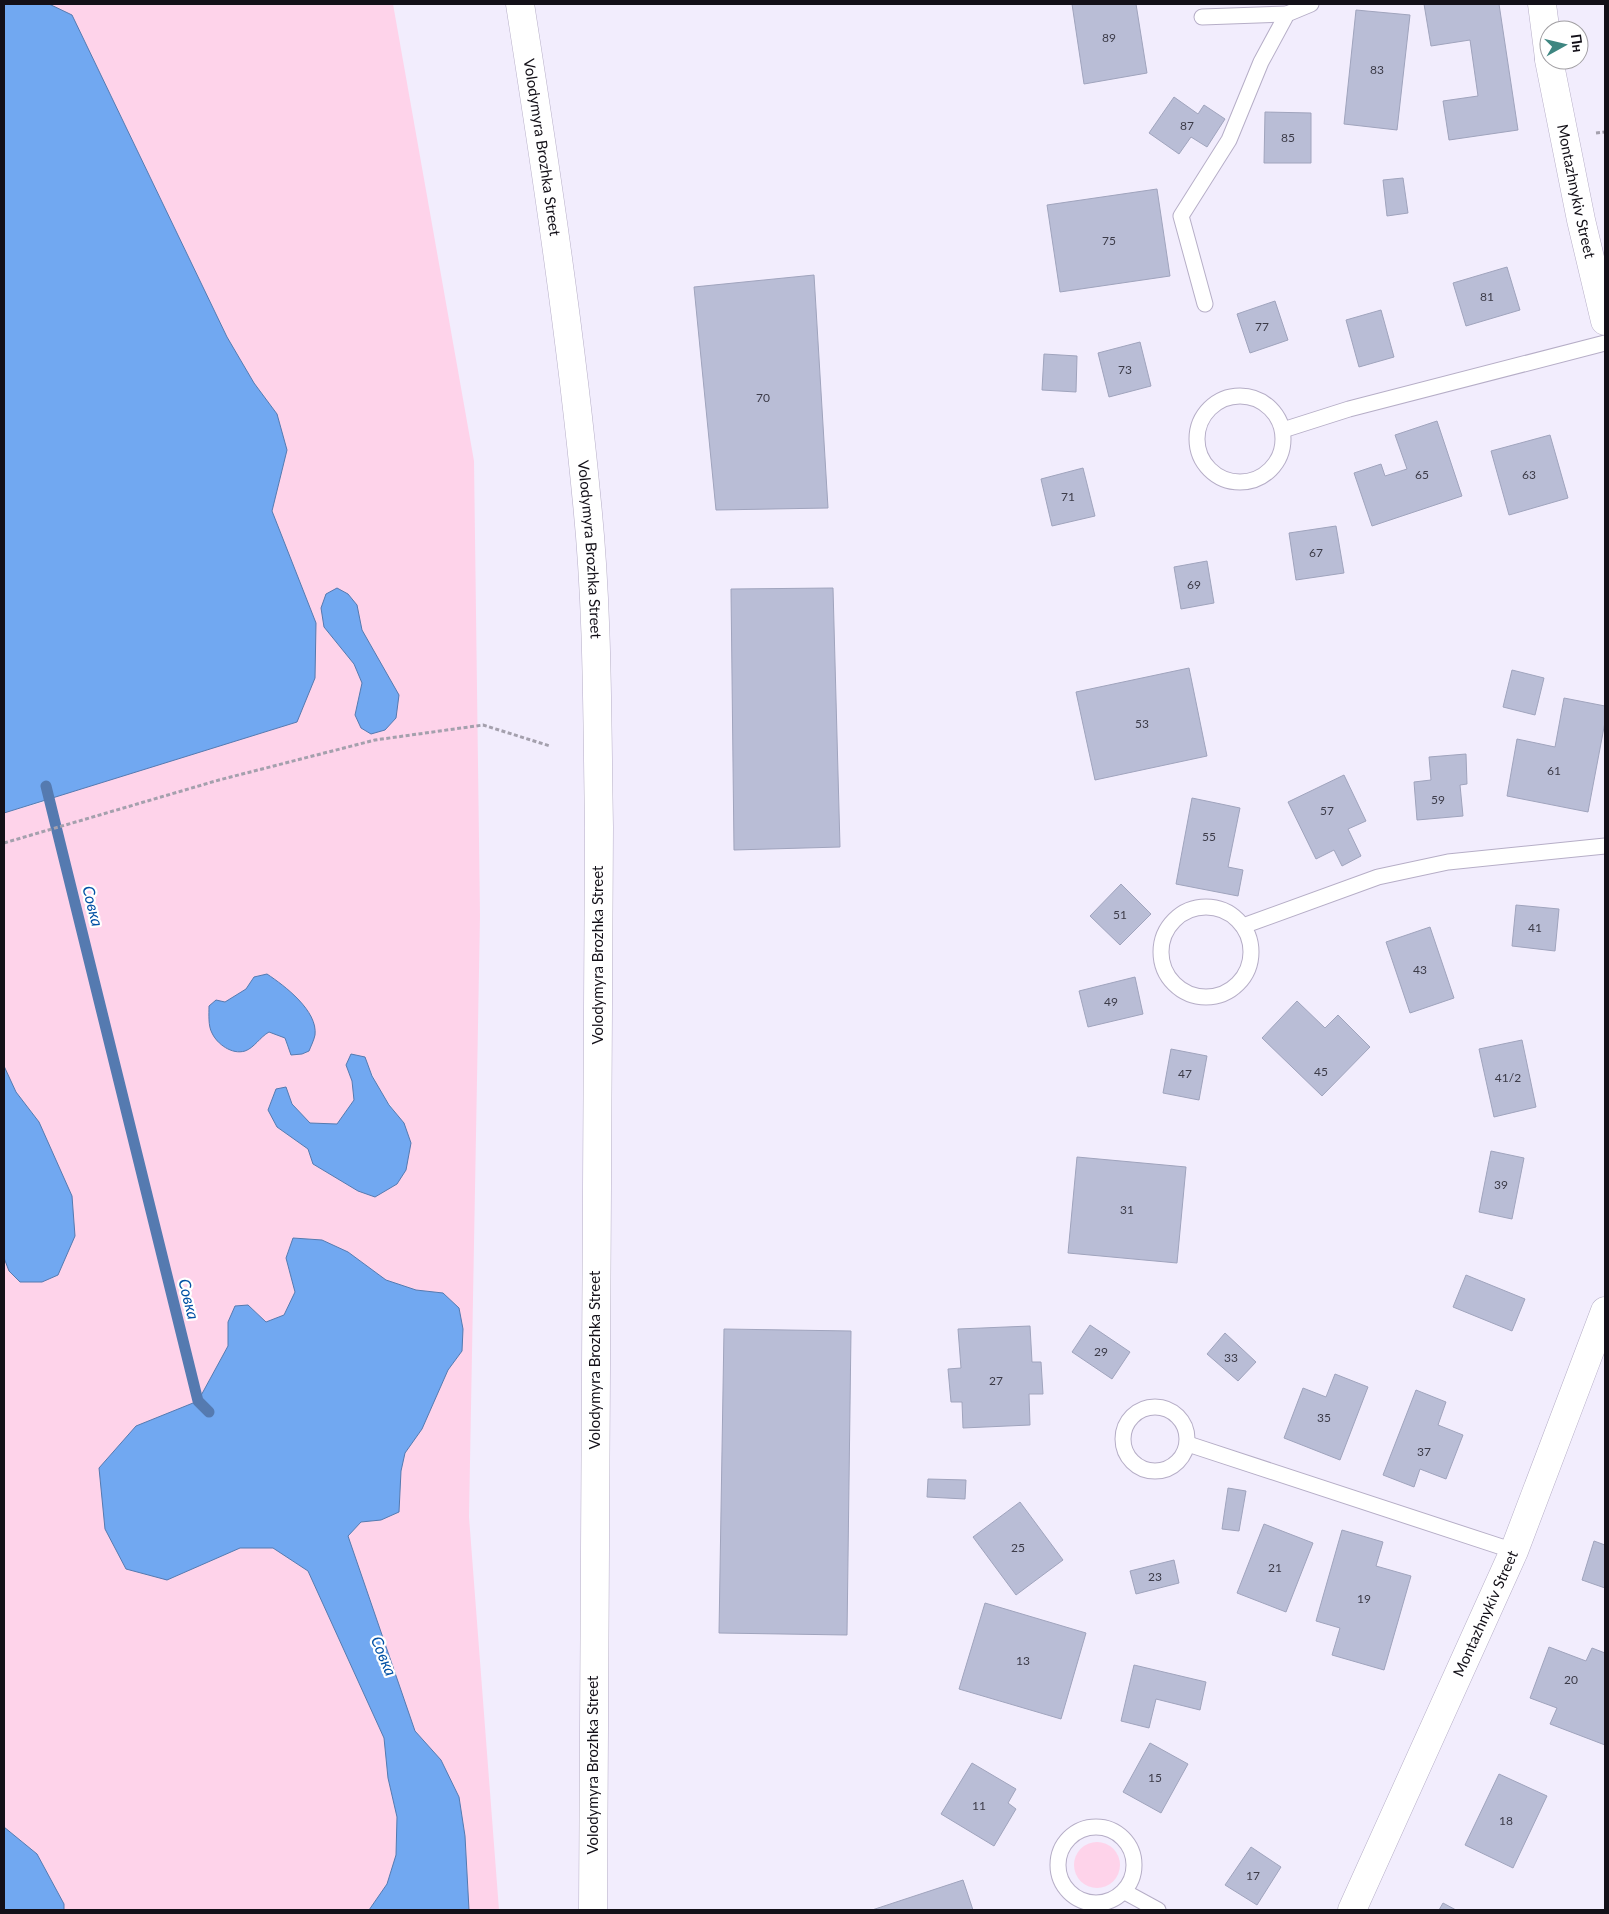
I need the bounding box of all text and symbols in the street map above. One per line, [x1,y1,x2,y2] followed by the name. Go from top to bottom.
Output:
[1539,20,1589,70] north arrow
[1102,30,1116,45] house number: 89
[1568,33,1587,53] text: Пн
[521,57,565,238] street label: Volodymyra Brozhka Street
[1370,62,1384,77] house number: 83
[1180,118,1194,133] house number: 87
[1554,123,1600,260] street label: Montazhnykiv Street
[1281,130,1295,145] house number: 85
[1102,233,1116,248] house number: 75
[1480,289,1494,304] house number: 81
[1255,319,1269,334] house number: 77
[1118,362,1132,377] house number: 73
[756,390,770,405] house number: 70
[575,459,606,640] street label: Volodymyra Brozhka Street
[1415,467,1429,482] house number: 65
[1522,467,1536,482] house number: 63
[1061,489,1075,504] house number: 71
[1309,545,1323,560] house number: 67
[1187,577,1201,592] house number: 69
[1135,716,1149,731] house number: 53
[1547,763,1561,778] house number: 61
[1431,792,1445,807] house number: 59
[1320,803,1334,818] house number: 57
[1202,829,1216,844] house number: 55
[588,865,606,1044] street label: Volodymyra Brozhka Street
[79,884,108,928] water label: Совка
[1113,907,1127,922] house number: 51
[1528,920,1542,935] house number: 41
[1413,962,1427,977] house number: 43
[1104,994,1118,1009] house number: 49
[1314,1064,1328,1079] house number: 45
[1178,1066,1192,1081] house number: 47
[1495,1070,1521,1085] house number: 41/2
[1494,1177,1508,1192] house number: 39
[1120,1202,1134,1217] house number: 31
[585,1270,603,1449] street label: Volodymyra Brozhka Street
[175,1277,204,1321] water label: Совка
[1094,1344,1108,1359] house number: 29
[1224,1350,1238,1365] house number: 33
[989,1373,1003,1388] house number: 27
[1317,1410,1331,1425] house number: 35
[1417,1444,1431,1459] house number: 37
[1011,1540,1025,1555] house number: 25
[1449,1547,1521,1679] street label: Montazhnykiv Street
[1268,1560,1282,1575] house number: 21
[1148,1569,1162,1584] house number: 23
[1357,1591,1371,1606] house number: 19
[368,1633,401,1679] water label: Совка
[1016,1653,1030,1668] house number: 13
[1564,1672,1578,1687] house number: 20
[583,1675,601,1854] street label: Volodymyra Brozhka Street
[1148,1770,1162,1785] house number: 15
[972,1798,986,1813] house number: 11
[1499,1813,1513,1828] house number: 18
[1246,1868,1260,1883] house number: 17

